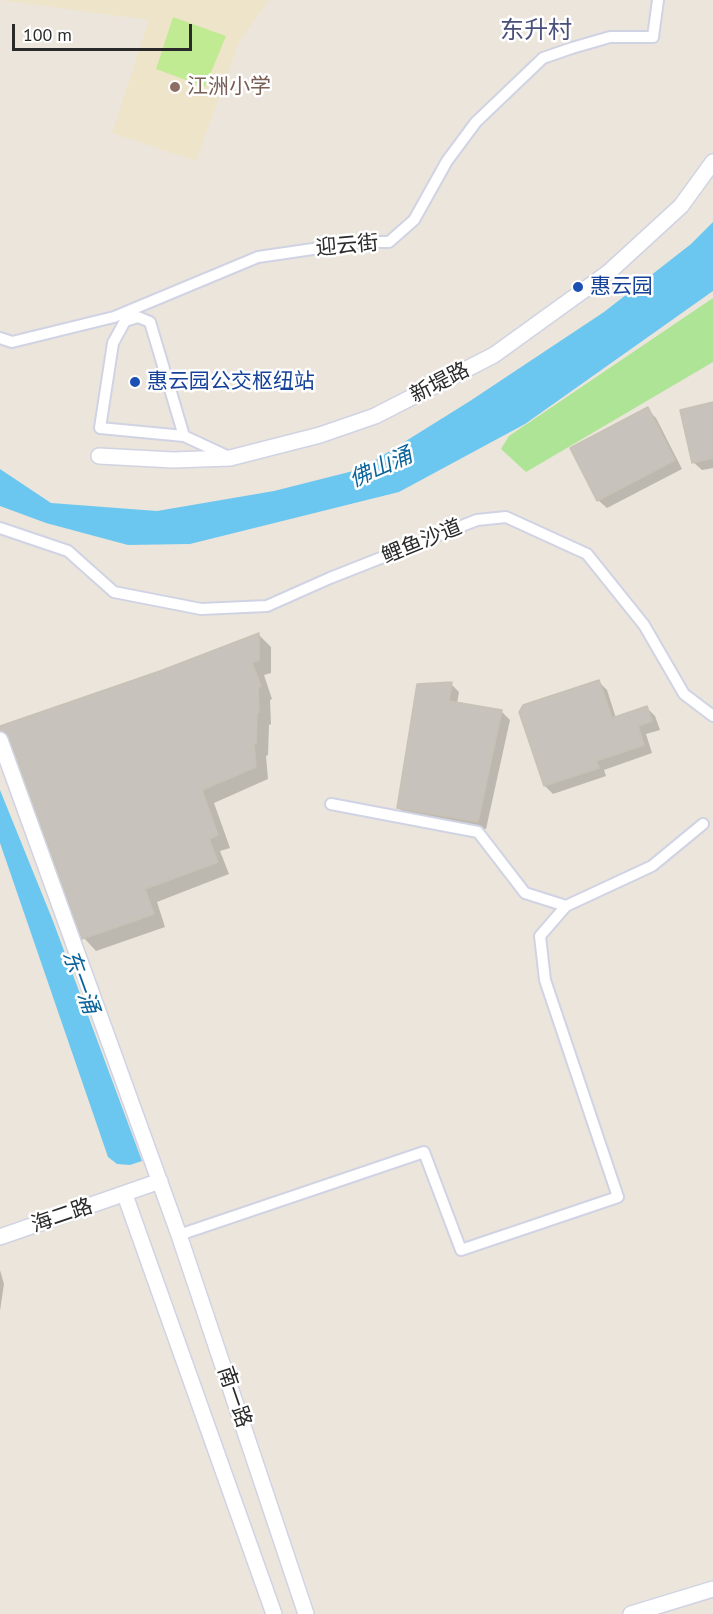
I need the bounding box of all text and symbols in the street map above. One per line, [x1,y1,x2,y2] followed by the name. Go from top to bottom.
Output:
[15,12,195,50] scale bar
[500,17,572,45] district label: 东升村
[23,23,72,46] text: 100 m
[187,74,271,100] place label: 江洲小学
[168,80,182,94] marker: 江洲小学
[315,231,379,261] street label: 迎云街
[590,274,653,300] place label: 惠云园
[571,280,585,294] marker: 惠云园
[406,357,474,409] street label: 新堤路
[147,369,315,395] place label: 惠云园公交枢纽站
[128,375,142,389] marker: 惠云园公交枢纽站
[345,443,417,493] water label: 佛山涌
[378,515,466,569] street label: 鲤鱼沙道
[56,946,104,1018] water label: 东一涌
[28,1194,96,1238] street label: 海二路
[212,1363,256,1431] street label: 南一路

